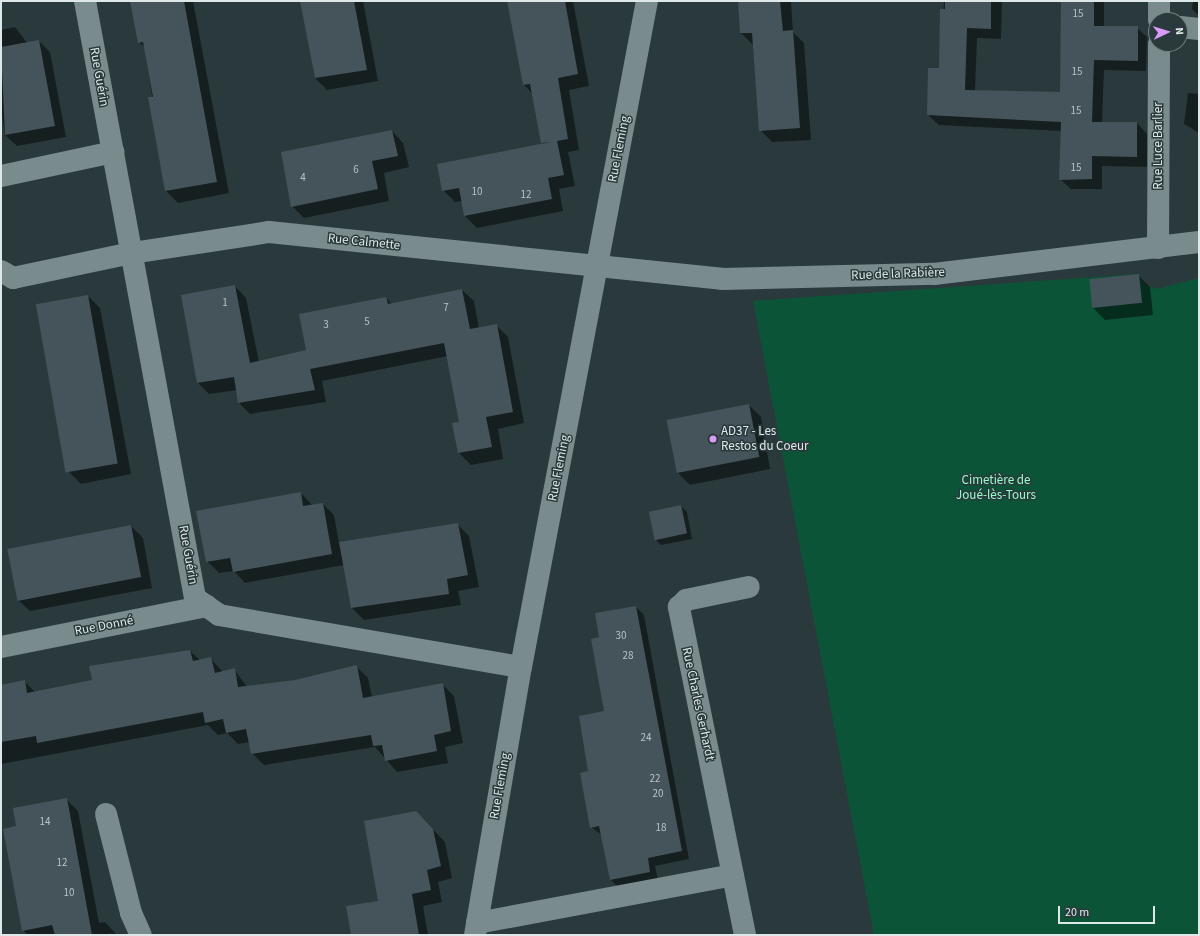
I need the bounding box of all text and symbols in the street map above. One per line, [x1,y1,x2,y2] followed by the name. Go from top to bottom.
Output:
[1073,7,1083,21] house number: 15
[1148,12,1188,52] north arrow
[1172,27,1187,35] text: N
[86,46,112,108] street label: Rue Guérin
[1072,65,1082,79] house number: 15
[1150,102,1166,190] street label: Rue Luce Barlier
[1071,104,1081,118] house number: 15
[605,114,633,184] street label: Rue Fleming
[1071,161,1081,175] house number: 15
[353,163,359,177] house number: 6
[300,171,306,185] house number: 4
[472,185,482,199] house number: 10
[521,188,531,202] house number: 12
[327,230,401,254] street label: Rue Calmette
[851,265,945,283] street label: Rue de la Rabière
[222,296,228,310] house number: 1
[443,301,449,315] house number: 7
[364,315,370,329] house number: 5
[323,318,329,332] house number: 3
[721,424,809,455] place label: AD37 - Les Restos du Coeur
[545,433,573,503] street label: Rue Fleming
[708,434,718,444] marker: AD37 - Les Restos du Coeur
[956,473,1036,504] park label: Cimetière de Joué-lès-Tours
[175,524,201,586] street label: Rue Guérin
[73,613,135,639] street label: Rue Donné
[616,629,626,643] house number: 30
[678,646,718,762] street label: Rue Charles Gerhardt
[623,649,633,663] house number: 28
[641,731,651,745] house number: 24
[486,751,514,821] street label: Rue Fleming
[650,772,660,786] house number: 22
[653,787,663,801] house number: 20
[40,815,50,829] house number: 14
[656,821,666,835] house number: 18
[57,856,67,870] house number: 12
[64,886,74,900] house number: 10
[1060,898,1157,924] scale bar
[1065,904,1089,921] text: 20 m

